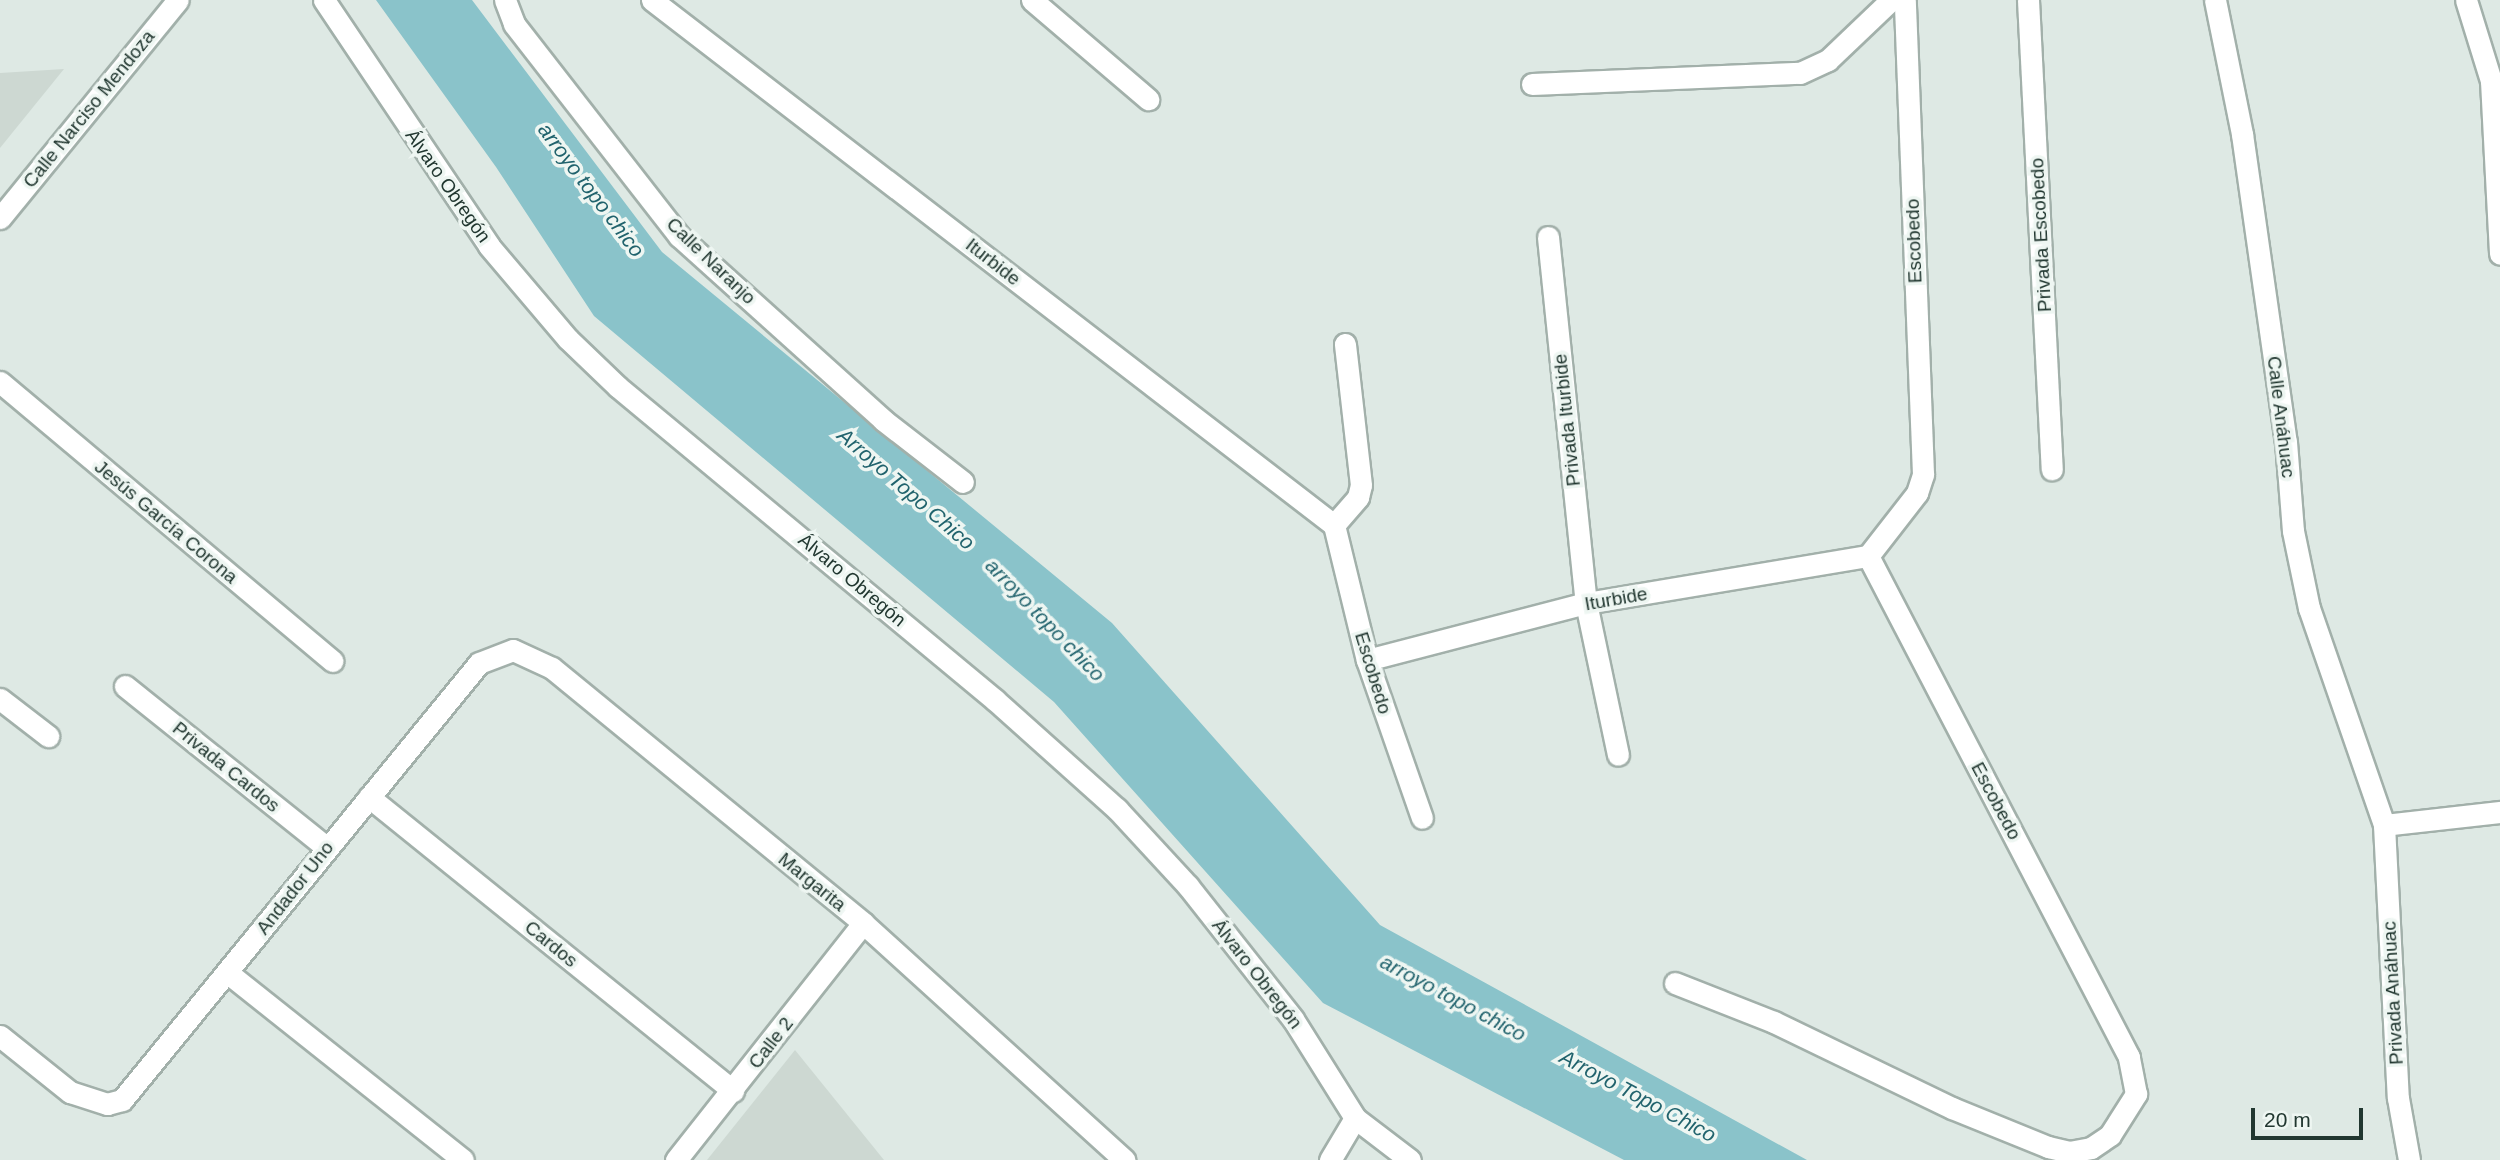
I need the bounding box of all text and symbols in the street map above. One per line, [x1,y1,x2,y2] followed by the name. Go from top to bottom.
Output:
[18,26,160,192] street label: Calle Narciso Mendoza
[532,118,650,262] water label: arroyo topo chico
[400,125,496,247] street label: Álvaro Obregón
[2026,157,2056,313] street label: Privada Escobedo
[1901,198,1927,284] street label: Escobedo
[662,213,760,309] street label: Calle Naranjo
[961,234,1025,290] street label: Iturbide
[1549,353,1585,487] street label: Privada Iturbide
[2262,354,2300,480] street label: Calle Anáhuac
[832,423,980,555] water label: Arroyo Topo Chico
[90,456,242,588] street label: Jesús García Corona
[794,528,910,632] street label: Álvaro Obregón
[980,553,1110,687] water label: arroyo topo chico
[1583,582,1649,616] street label: Iturbide
[1350,629,1396,717] street label: Escobedo
[168,717,284,817] street label: Privada Cardos
[1966,758,2026,844] street label: Escobedo
[252,837,338,939] street label: Andador Uno
[774,848,850,916] street label: Margarita
[1207,915,1307,1033] street label: Álvaro Obregón
[520,916,582,972] street label: Cardos
[2378,920,2408,1066] street label: Privada Anáhuac
[1376,949,1530,1047] water label: arroyo topo chico
[744,1013,798,1073] street label: Calle 2
[1556,1044,1720,1148] water label: Arroyo Topo Chico
[2255,1094,2367,1138] scale bar
[2264,1108,2311,1131] text: 20 m

